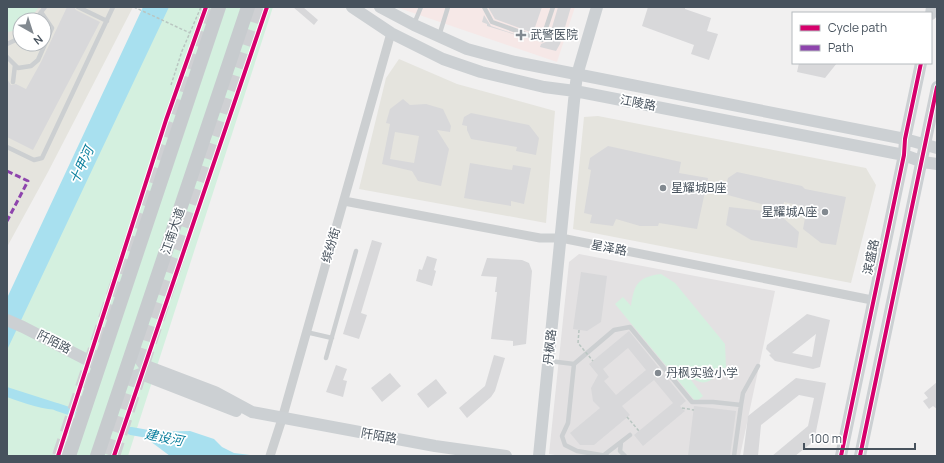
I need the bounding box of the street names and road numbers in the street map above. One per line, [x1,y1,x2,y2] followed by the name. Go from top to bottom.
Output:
[619,91,657,114] street label: 江陵路
[157,205,188,256] street label: 江南大道
[317,225,344,265] street label: 缤纷街
[590,236,628,259] street label: 星泽路
[858,238,883,276] street label: 滨盛路
[34,326,74,357] street label: 阡陌路
[539,328,560,366] street label: 丹枫路
[360,424,398,447] street label: 阡陌路

